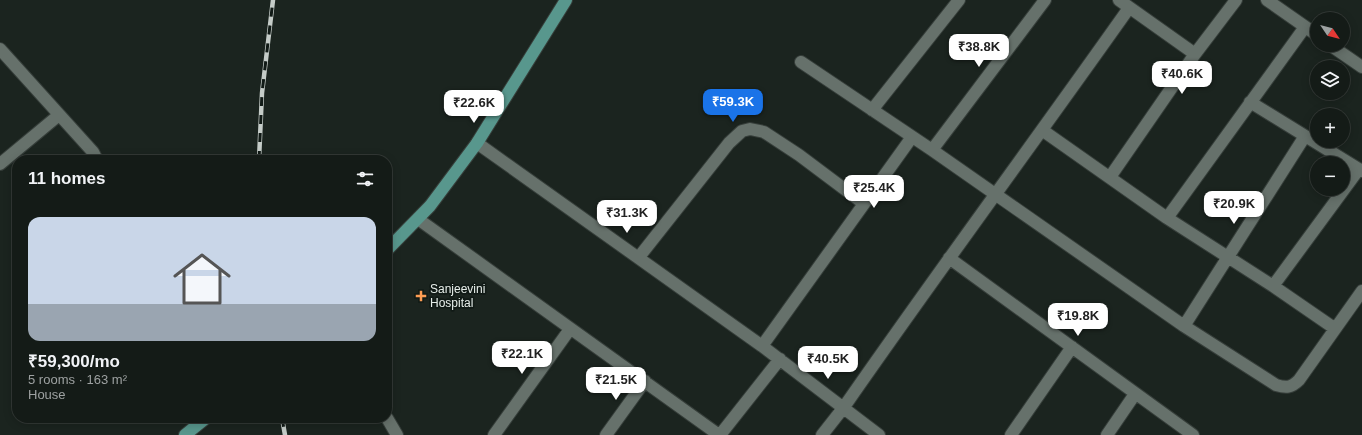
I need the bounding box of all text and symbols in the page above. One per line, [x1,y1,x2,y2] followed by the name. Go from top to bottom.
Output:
[1310,12,1350,52] north arrow
[1310,12,1350,196] map controls
[946,34,1012,68] pin: ₹38.8K
[958,39,1000,54] text: ₹38.8K
[1310,60,1350,100] button: layers
[1149,61,1215,95] pin: ₹40.6K
[1161,66,1203,81] text: ₹40.6K
[700,89,766,123] pin: ₹59.3K
[441,90,507,124] pin: ₹22.6K
[712,94,754,109] text: ₹59.3K
[453,95,495,110] text: ₹22.6K
[1310,108,1350,148] button: +
[1310,156,1350,196] button: −
[354,168,376,190] icon: filters
[28,169,106,188] text: 11 homes
[841,175,907,209] pin: ₹25.4K
[853,180,895,195] text: ₹25.4K
[1201,191,1267,225] pin: ₹20.9K
[1213,196,1255,211] text: ₹20.9K
[594,200,660,234] pin: ₹31.3K
[606,205,648,220] text: ₹31.3K
[166,243,238,315] icon: home
[430,282,485,310] place label: Sanjeevini Hospital
[415,290,427,302] marker: Sanjeevini Hospital
[1045,303,1111,337] pin: ₹19.8K
[1057,308,1099,323] text: ₹19.8K
[489,341,555,375] pin: ₹22.1K
[501,346,543,361] text: ₹22.1K
[795,346,861,380] pin: ₹40.5K
[807,351,849,366] text: ₹40.5K
[28,352,120,371] text: ₹59,300/mo
[583,367,649,401] pin: ₹21.5K
[28,372,127,387] text: 5 rooms · 163 m²
[595,372,637,387] text: ₹21.5K
[28,387,66,402] text: House

